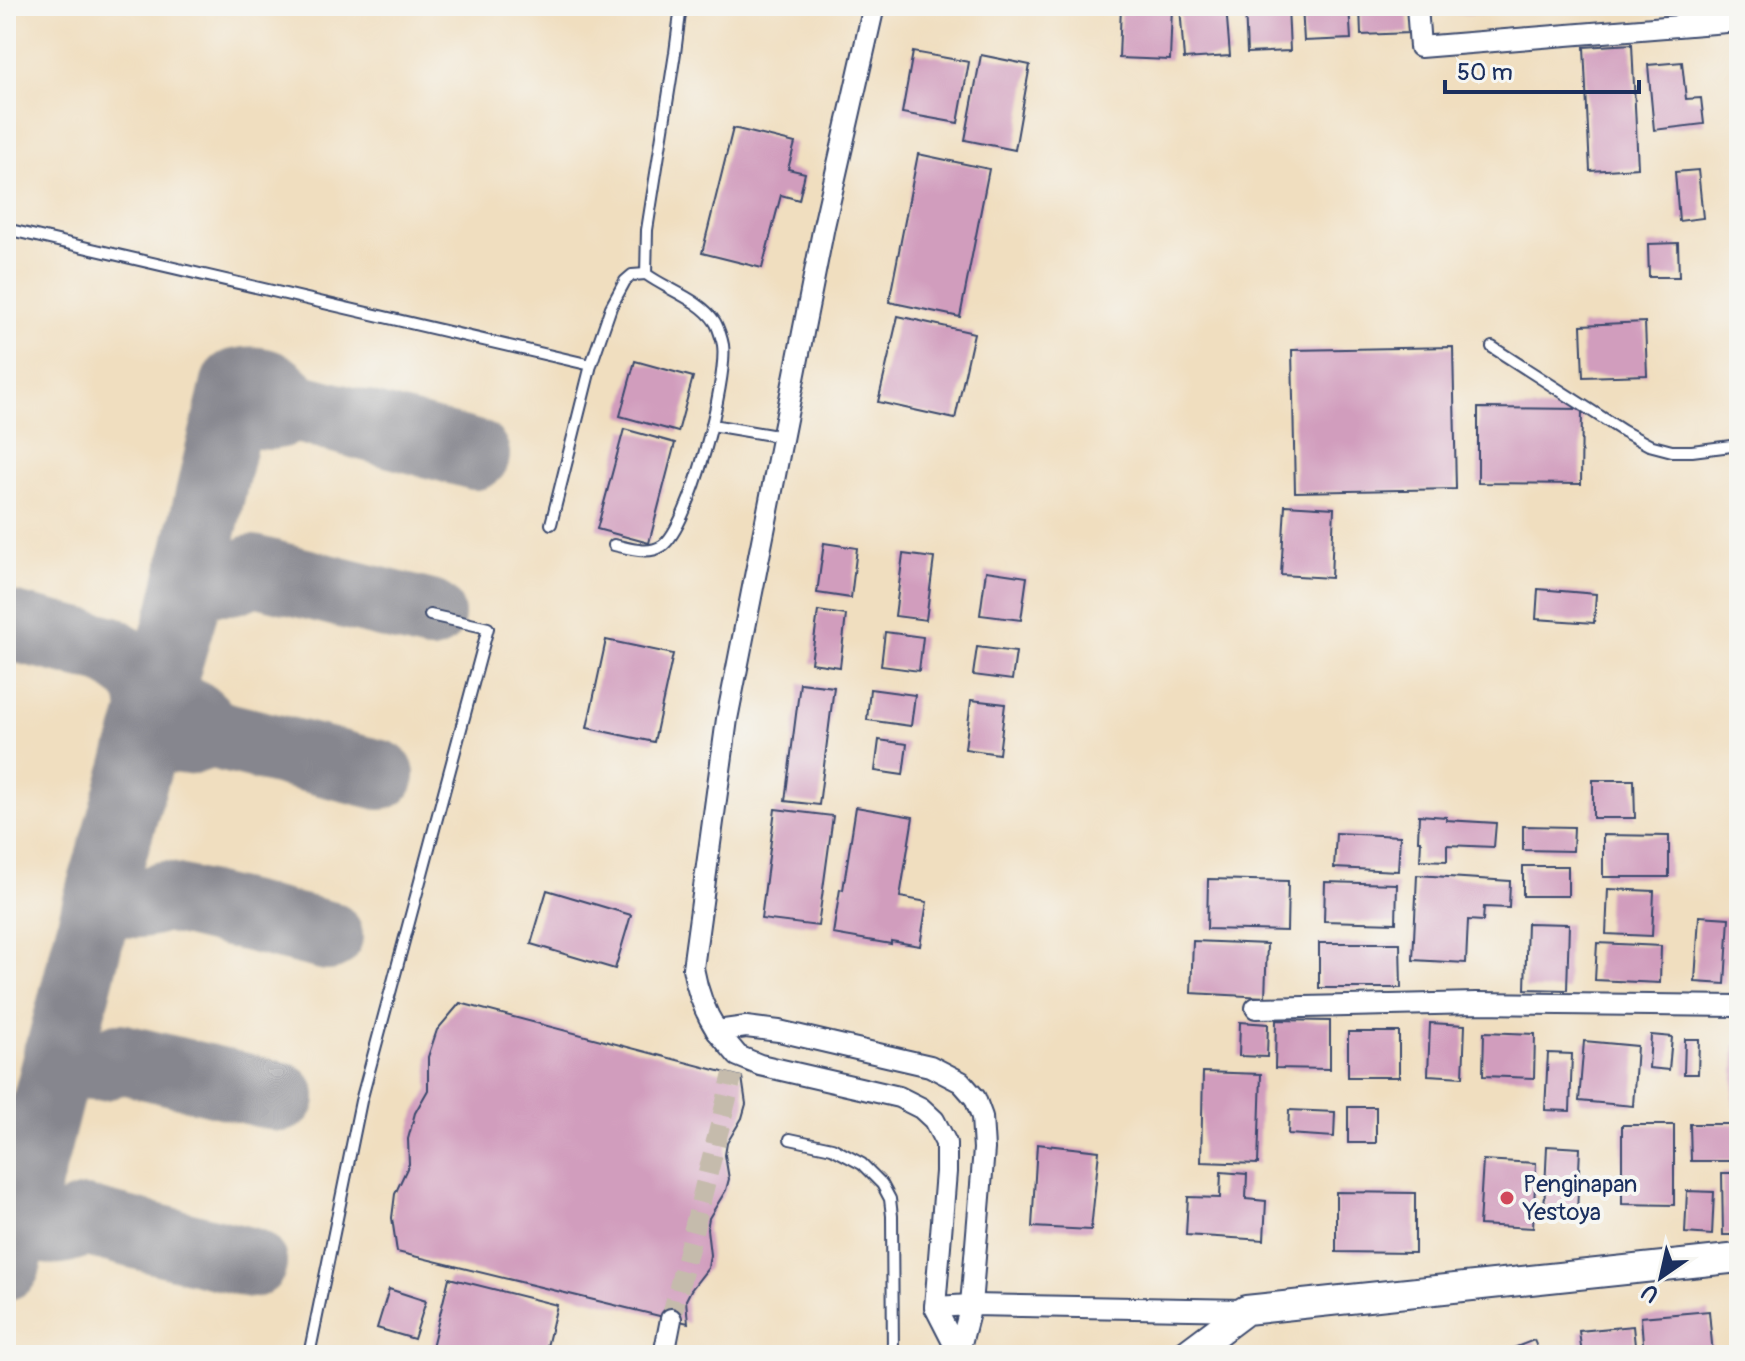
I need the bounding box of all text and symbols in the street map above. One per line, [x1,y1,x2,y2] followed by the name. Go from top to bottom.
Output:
[1445,44,1639,94] scale bar
[1457,58,1513,87] text: 50 m
[1522,1170,1637,1227] place label: Penginapan Yestoya
[1498,1189,1516,1207] marker: Penginapan Yestoya
[1621,1237,1701,1317] north arrow
[1637,1277,1664,1308] text: U

